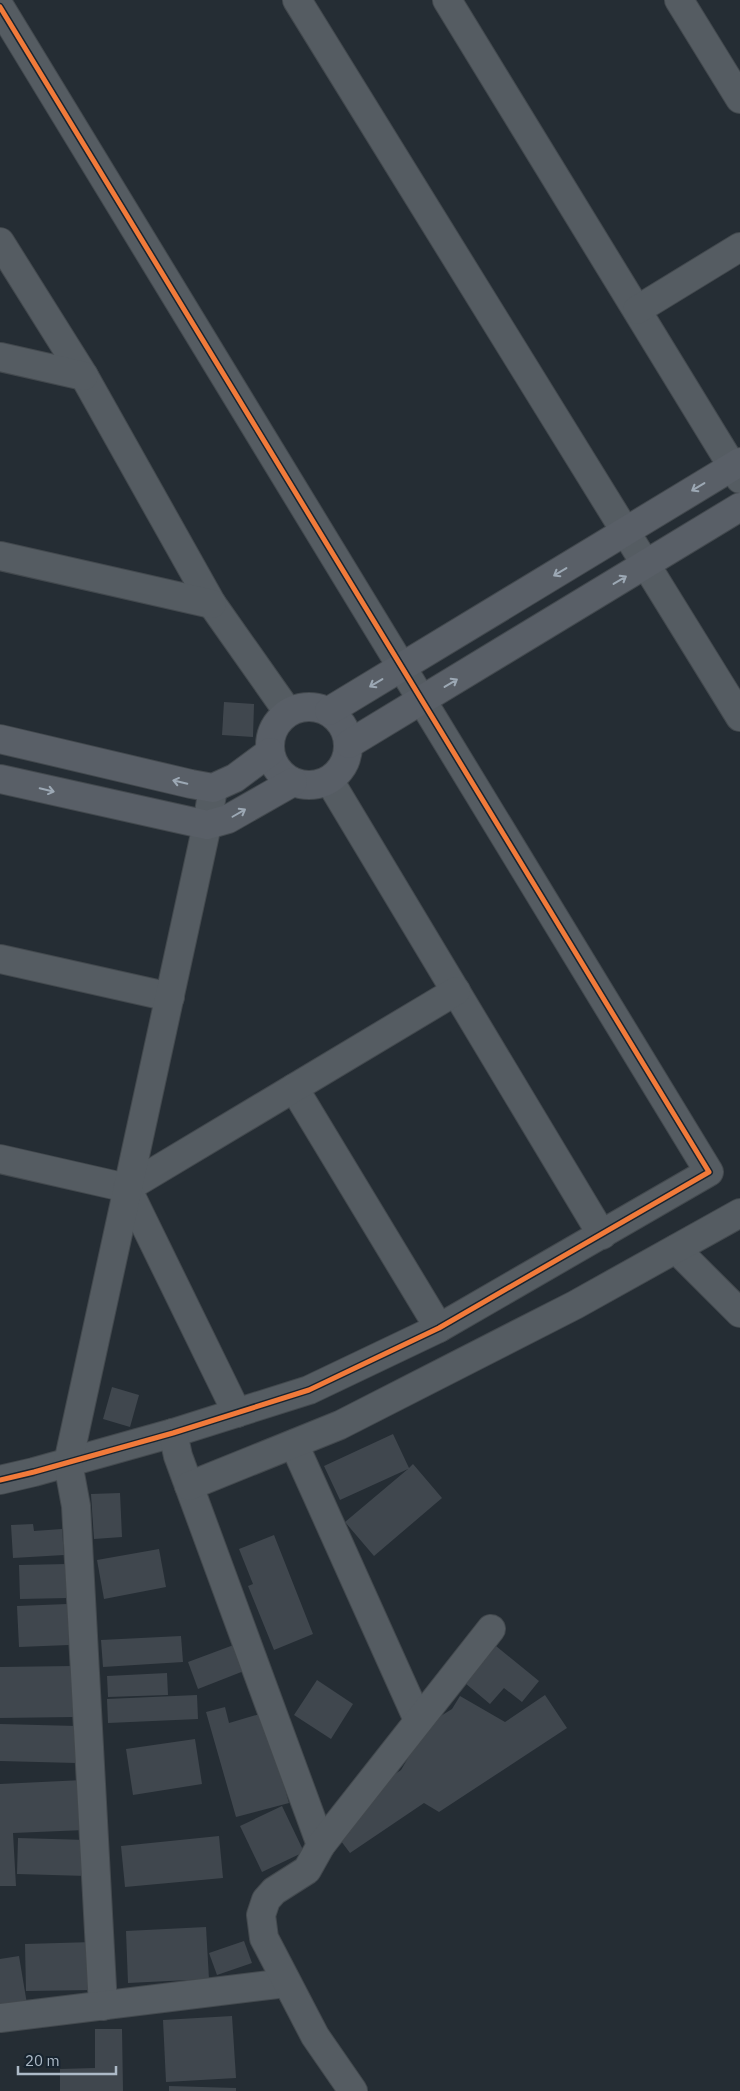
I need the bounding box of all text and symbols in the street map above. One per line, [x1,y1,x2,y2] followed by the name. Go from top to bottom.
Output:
[692,483,706,493] one-way arrow
[553,567,567,577] one-way arrow
[612,575,626,585] one-way arrow
[443,677,457,687] one-way arrow
[369,679,383,689] one-way arrow
[172,777,188,786] one-way arrow
[39,786,55,795] one-way arrow
[231,808,245,818] one-way arrow
[18,2044,115,2076] scale bar
[25,2051,60,2070] text: 20 m

